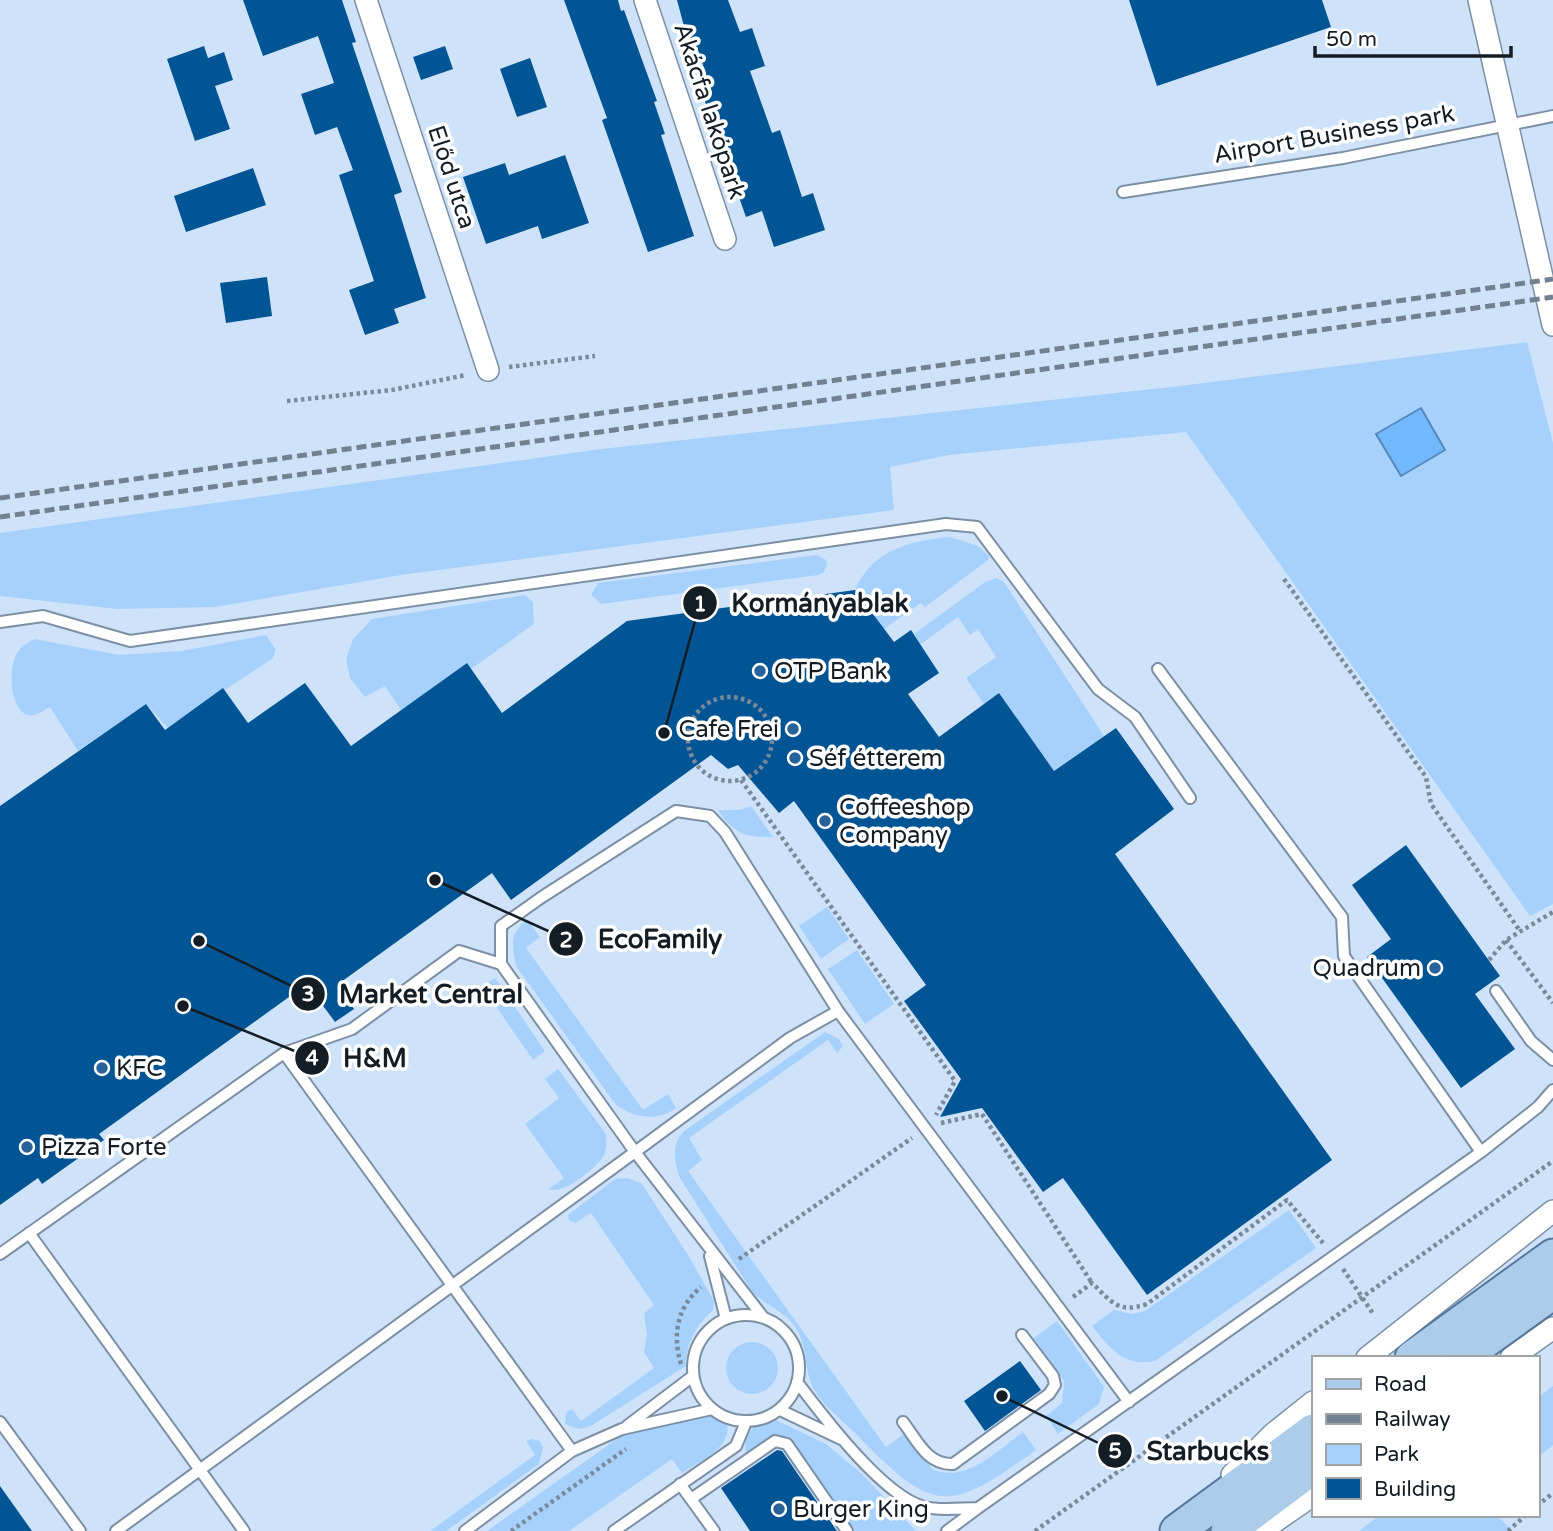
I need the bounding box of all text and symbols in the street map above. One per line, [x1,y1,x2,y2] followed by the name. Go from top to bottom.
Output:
[1315,14,1511,58] scale bar
[667,20,752,203] street label: Akácfa lakópark
[1326,27,1377,52] text: 50 m
[1211,99,1457,170] street label: Airport Business park
[421,122,482,233] street label: Előd utca
[683,580,923,627] callout: Kormányablak
[731,588,909,619] text: Kormányablak
[693,592,707,617] text: 1
[774,657,888,686] place label: OTP Bank
[752,663,768,679] marker: OTP Bank
[679,715,779,744] place label: Cafe Frei
[785,721,801,737] marker: Cafe Frei
[809,744,943,773] place label: Séf étterem
[787,750,803,766] marker: Séf étterem
[839,793,971,850] place label: Coffeeshop Company
[817,813,833,829] marker: Coffeeshop Company
[548,916,736,963] callout: EcoFamily
[598,924,722,955] text: EcoFamily
[559,928,573,953] text: 2
[1313,954,1421,983] place label: Quadrum
[1427,960,1443,976] marker: Quadrum
[290,971,537,1018] callout: Market Central
[339,979,523,1010] text: Market Central
[301,982,315,1007] text: 3
[294,1034,421,1081] callout: H&M
[343,1043,407,1074] text: H&M
[305,1046,319,1071] text: 4
[116,1054,163,1083] place label: KFC
[94,1060,110,1076] marker: KFC
[41,1133,167,1162] place label: Pizza Forte
[19,1139,35,1155] marker: Pizza Forte
[1312,1356,1539,1517] legend
[1374,1372,1427,1397] text: Road
[1374,1407,1451,1432] text: Railway
[1097,1427,1283,1474] callout: Starbucks
[1147,1436,1269,1467] text: Starbucks
[1108,1439,1122,1464] text: 5
[1374,1442,1419,1467] text: Park
[1374,1477,1456,1502] text: Building
[793,1495,929,1524] place label: Burger King
[771,1501,787,1517] marker: Burger King

